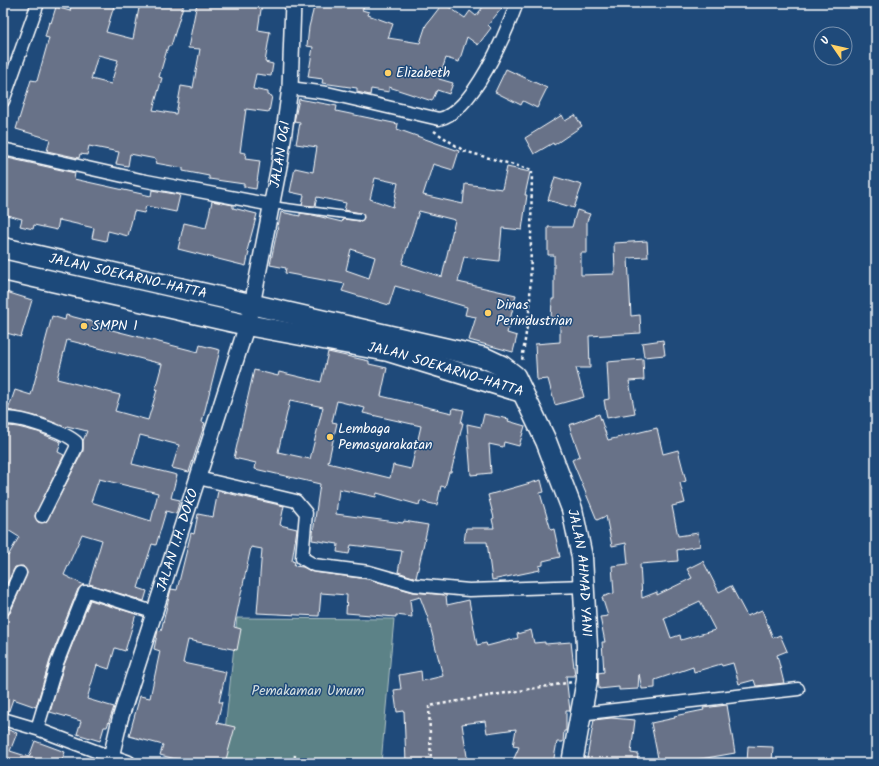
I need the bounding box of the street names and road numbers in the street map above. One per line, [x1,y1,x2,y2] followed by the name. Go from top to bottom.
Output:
[264,119,296,190] street label: JALAN OGI
[47,248,209,305] street label: JALAN SOEKARNO-HATTA
[366,337,526,403] street label: JALAN SOEKARNO-HATTA
[151,486,205,594] street label: JALAN I.H. DOKO
[561,507,597,638] street label: JALAN AHMAD YANI

